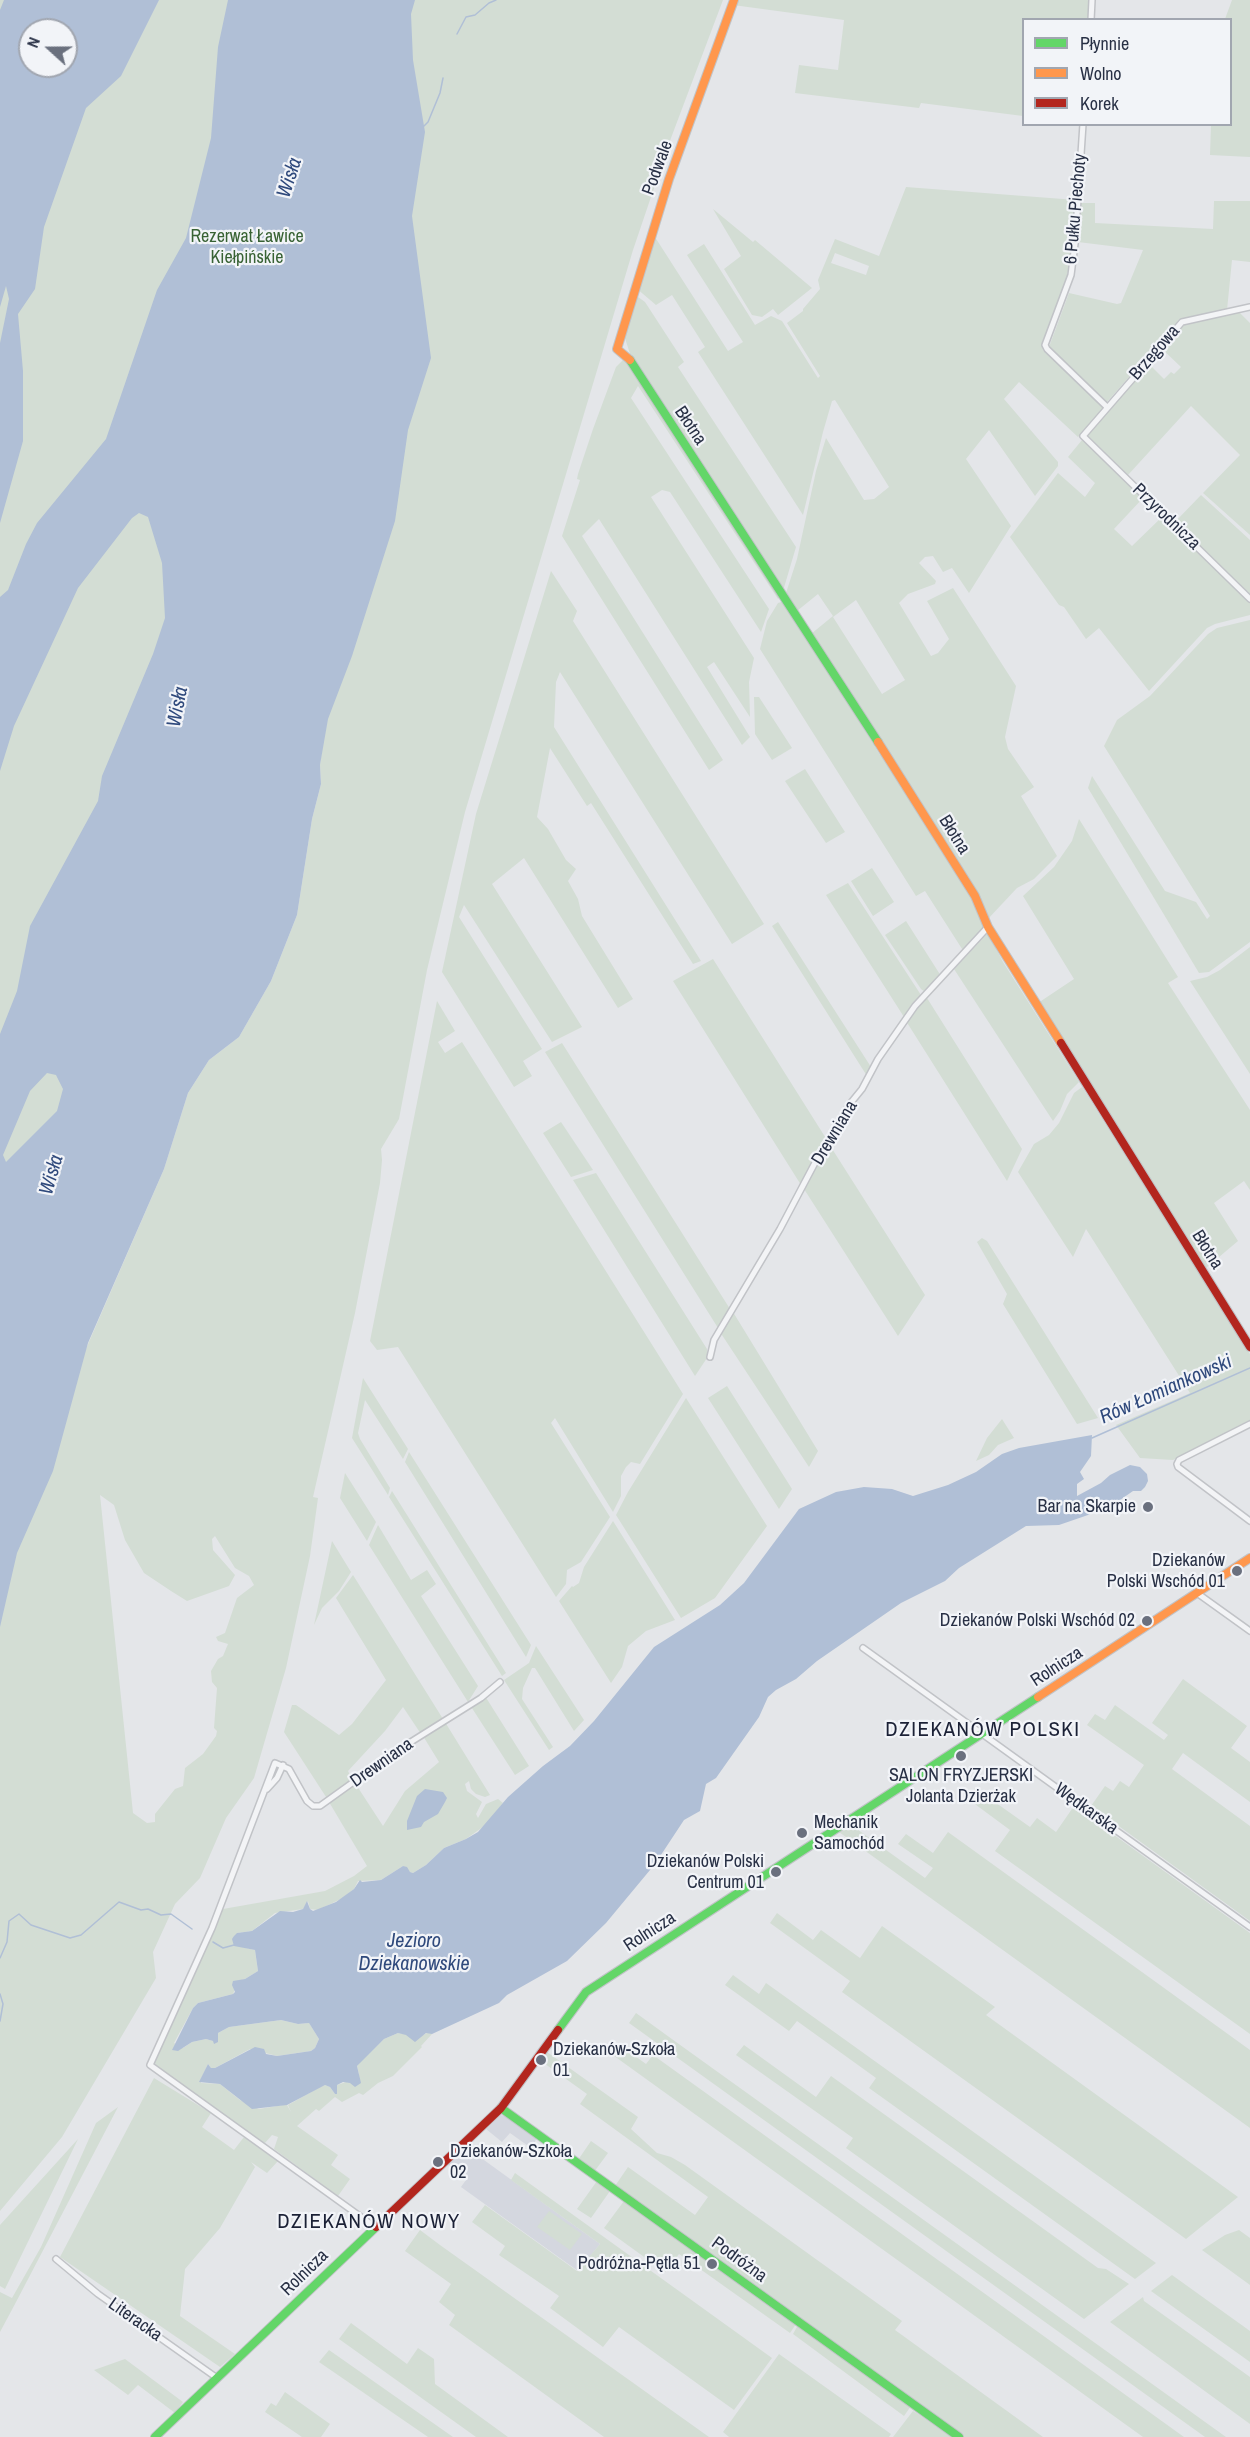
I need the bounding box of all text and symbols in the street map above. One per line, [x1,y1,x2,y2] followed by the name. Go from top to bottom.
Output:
[18,18,78,78] north arrow
[1022,18,1232,126] legend
[1080,31,1129,56] text: Płynnie
[21,34,45,51] text: N
[1080,61,1122,86] text: Wolno
[1080,91,1119,116] text: Korek
[638,138,678,198] street label: Podwale
[1060,153,1092,265] street label: 6 Pułku Piechoty
[272,155,308,201] water label: Wisła
[190,226,304,268] park label: Rezerwat Ławice Kiełpińskie
[1125,321,1185,385] street label: Brzegowa
[669,403,711,449] street label: Błotna
[1128,479,1204,555] street label: Przyrodnicza
[162,685,194,729] water label: Wisła
[934,812,974,858] street label: Błotna
[807,1097,863,1169] street label: Drewniana
[35,1152,69,1198] water label: Wisła
[1187,1227,1227,1273] street label: Błotna
[1096,1350,1236,1430] water label: Rów Łomiankowski
[1038,1496,1136,1518] place label: Bar na Skarpie
[1141,1500,1155,1514] marker: Bar na Skarpie
[1107,1550,1225,1592] place label: Dziekanów Polski Wschód 01
[1230,1564,1244,1578] marker: Dziekanów Polski Wschód 01
[940,1610,1135,1632] place label: Dziekanów Polski Wschód 02
[1140,1614,1154,1628] marker: Dziekanów Polski Wschód 02
[1027,1642,1087,1692] street label: Rolnicza
[885,1717,1081,1743] district label: DZIEKANÓW POLSKI
[347,1734,417,1792] street label: Drewniana
[954,1749,968,1763] marker: SALON FRYZJERSKI Jolanta Dzierżak
[889,1765,1033,1808] place label: SALON FRYZJERSKI Jolanta Dzierżak
[1050,1779,1122,1839] street label: Wędkarska
[814,1812,885,1854] place label: Mechanik Samochód
[795,1826,809,1840] marker: Mechanik Samochód
[647,1851,764,1894] place label: Dziekanów Polski Centrum 01
[769,1865,783,1879] marker: Dziekanów Polski Centrum 01
[620,1907,680,1957] street label: Rolnicza
[358,1930,470,1977] water label: Jezioro Dziekanowskie
[553,2039,675,2082] place label: Dziekanów-Szkoła 01
[534,2053,548,2067] marker: Dziekanów-Szkoła 01
[450,2141,572,2184] place label: Dziekanów-Szkoła 02
[431,2155,445,2169] marker: Dziekanów-Szkoła 02
[277,2209,461,2235] district label: DZIEKANÓW NOWY
[707,2233,771,2287] street label: Podróżna
[277,2245,333,2301] street label: Rolnicza
[578,2253,700,2275] place label: Podróżna-Pętla 51
[705,2257,719,2271] marker: Podróżna-Pętla 51
[104,2294,166,2346] street label: Literacka

